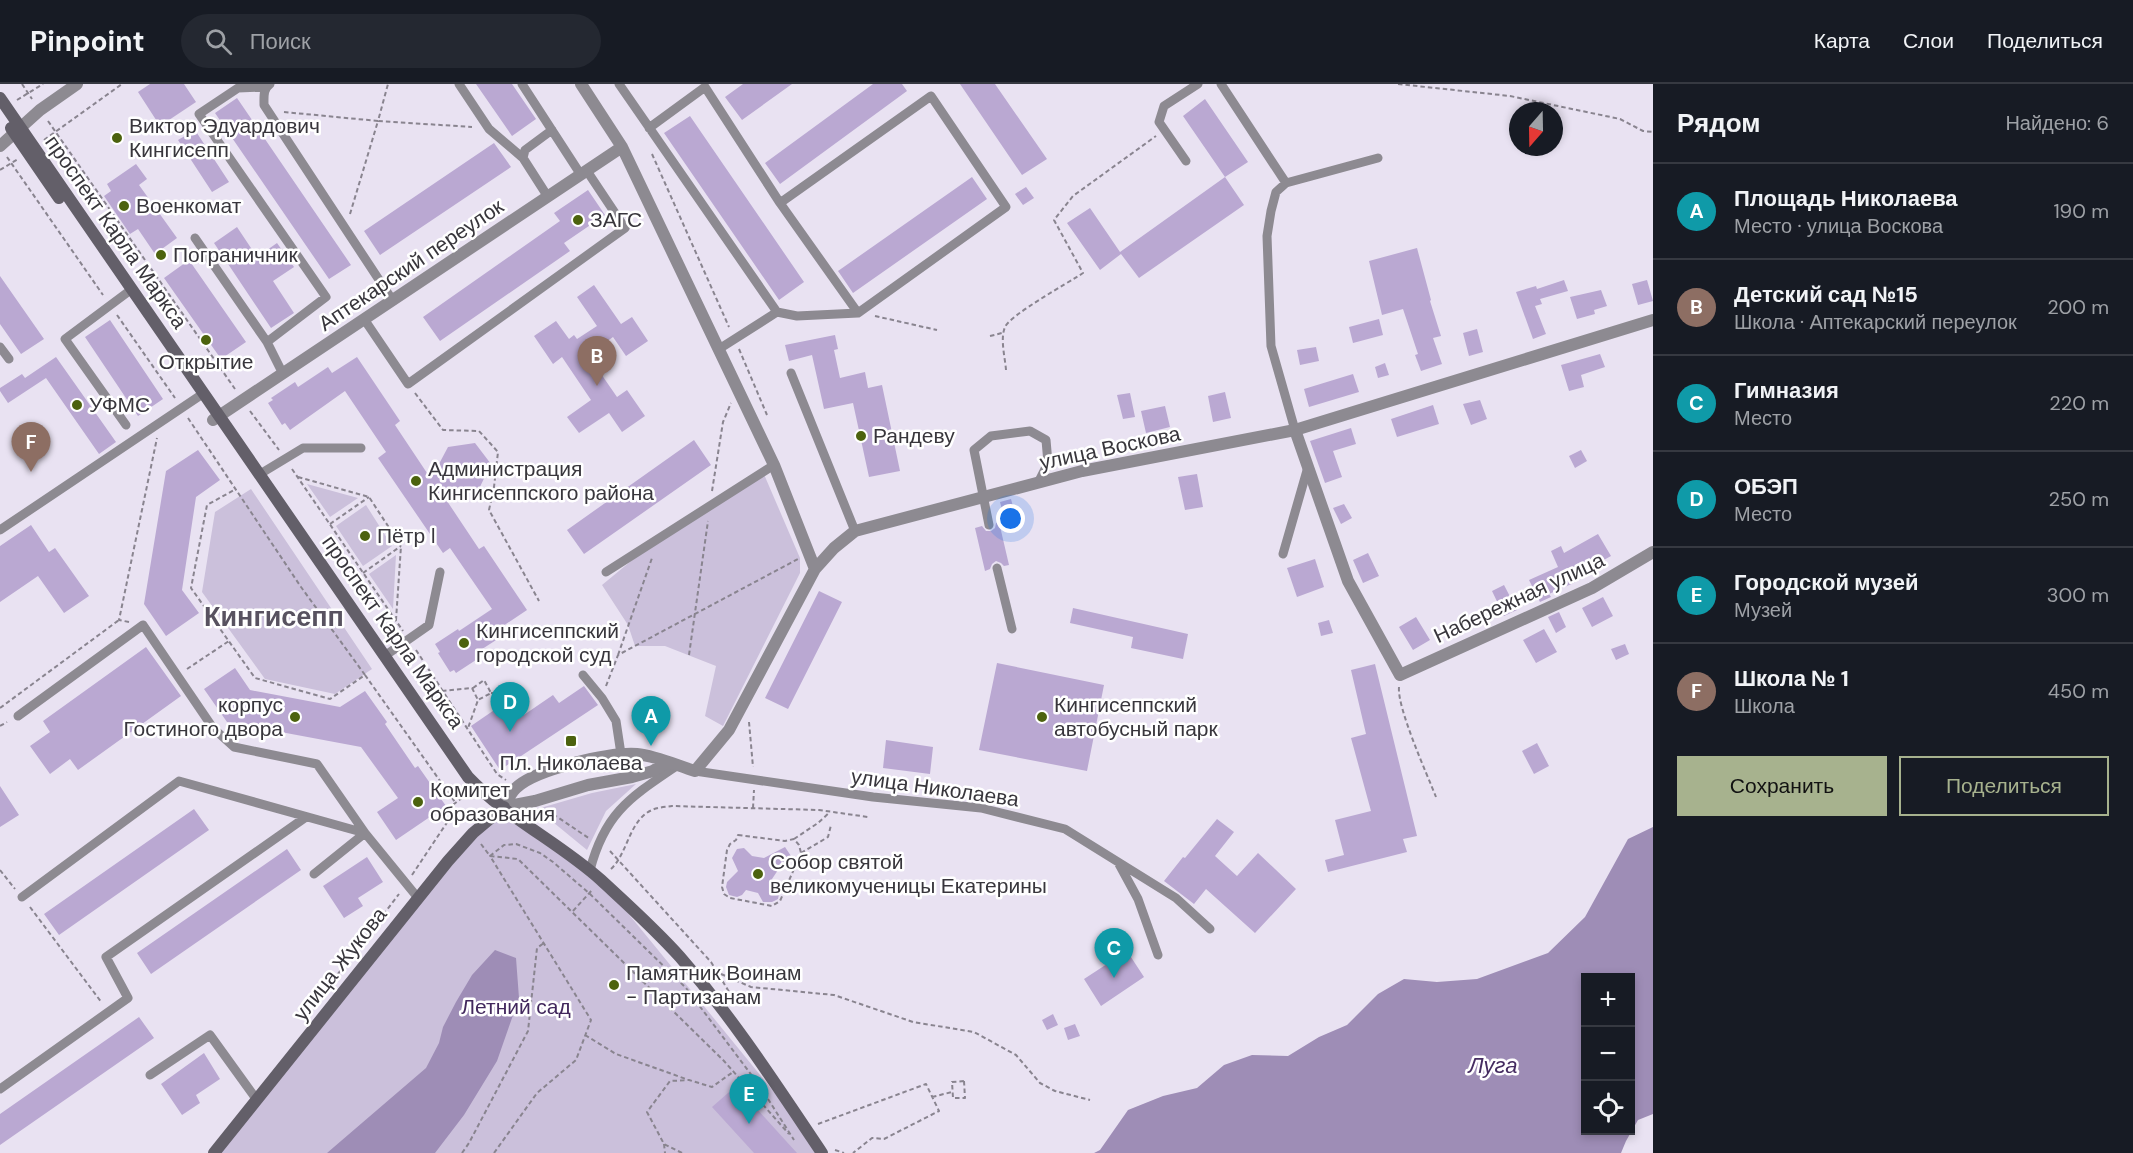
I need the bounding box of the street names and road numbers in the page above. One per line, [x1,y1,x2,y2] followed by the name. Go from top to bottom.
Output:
[39,130,194,334] street label: проспект Карла Маркса
[313,192,510,337] street label: Аптекарский переулок
[1037,419,1183,477] street label: улица Воскова
[316,530,471,734] street label: проспект Карла Маркса
[1429,546,1609,650] street label: Набережная улица
[849,762,1021,814] street label: улица Николаева
[287,901,393,1026] street label: улица Жукова

